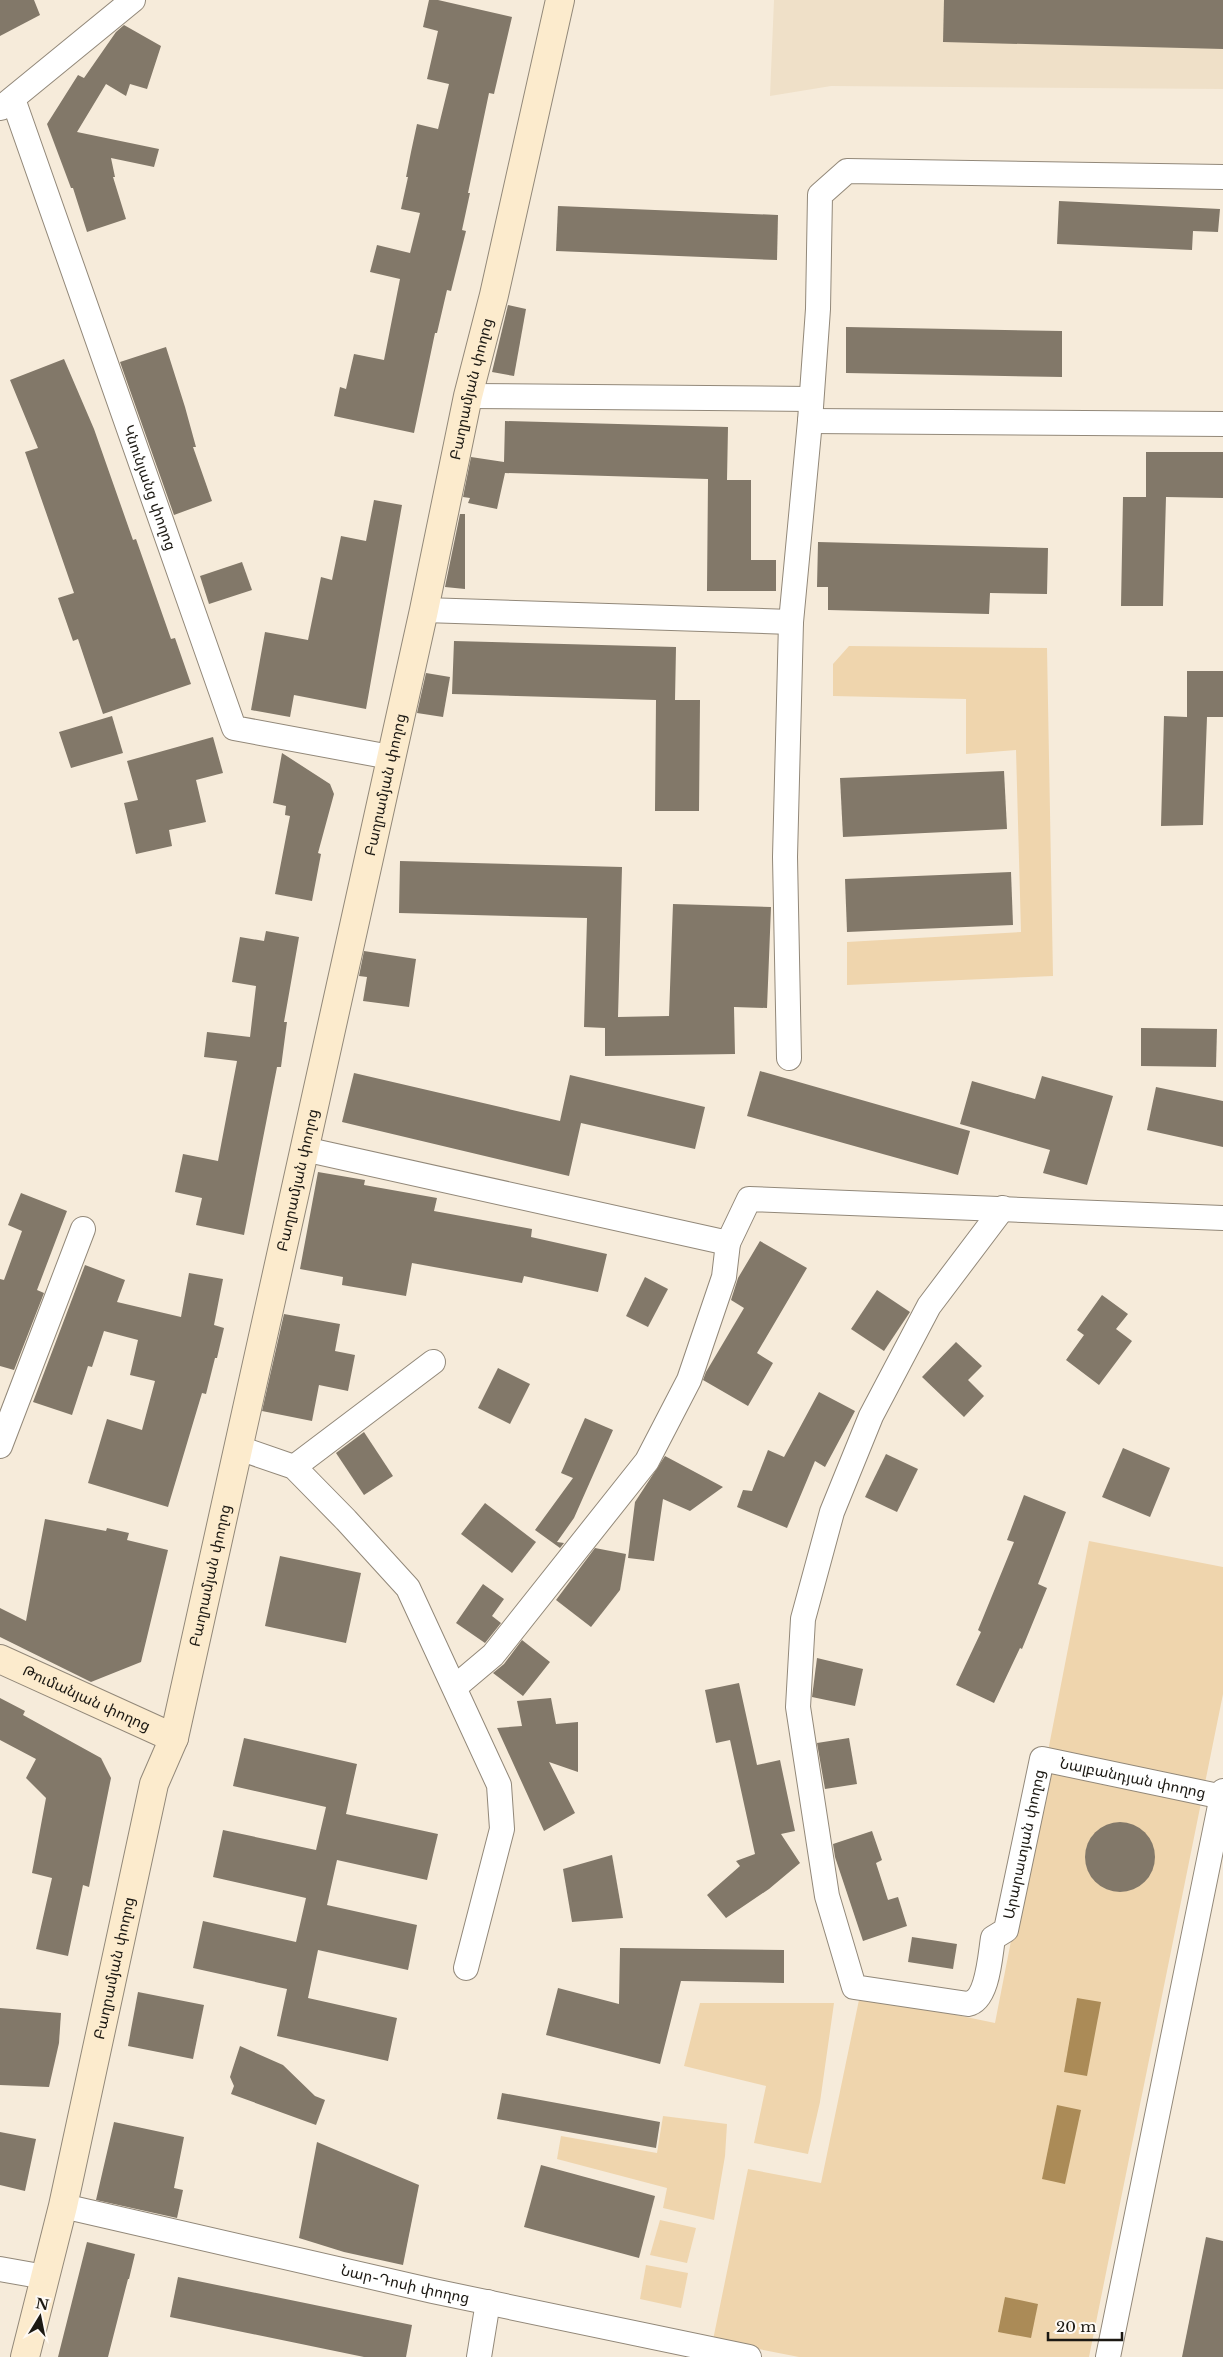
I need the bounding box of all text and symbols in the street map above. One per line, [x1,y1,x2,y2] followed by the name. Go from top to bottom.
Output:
[445,316,497,462] street label: Բաղրամյան փողոց
[119,422,181,553] street label: Կնունյանց փողոց
[360,712,410,858] street label: Բաղրամյան փողոց
[272,1107,322,1253] street label: Բաղրամյան փողոց
[185,1502,235,1648] street label: Բաղրամյան փողոց
[20,1661,154,1735] street label: Թումանյան փողոց
[1058,1753,1208,1802] street label: Նալբանդյան փողոց
[999,1768,1049,1921] street label: Արարատյան փողոց
[89,1895,138,2041] street label: Բաղրամյան փողոց
[339,2260,471,2307] street label: Նար-Դոսի փողոց
[15,2292,65,2342] north arrow
[34,2294,50,2314] text: N
[1048,2310,1122,2342] scale bar
[1056,2317,1096,2336] text: 20 m

